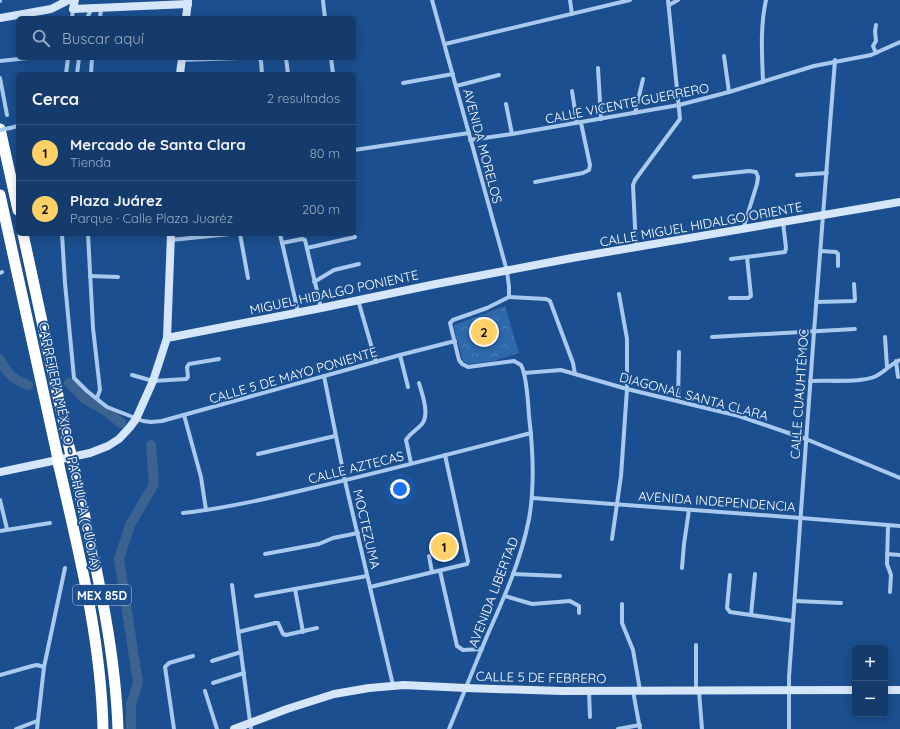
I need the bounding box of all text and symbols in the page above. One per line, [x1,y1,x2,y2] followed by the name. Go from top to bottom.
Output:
[16,16,356,60] search box
[30,27,52,49] icon: search
[62,29,144,48] text: Buscar aquí
[544,79,710,127] street label: CALLE VICENTE GUERRERO
[460,87,506,205] street label: AVENIDA MORELOS
[32,88,79,109] text: Cerca
[267,90,340,106] text: 2 resultados
[70,135,246,154] text: Mercado de Santa Clara
[42,145,48,161] text: 1
[310,145,340,161] text: 80 m
[70,154,111,170] text: Tienda
[70,191,162,210] text: Plaza Juárez
[598,198,804,250] street label: CALLE MIGUEL HIDALGO ORIENTE
[41,201,49,217] text: 2
[302,201,340,217] text: 200 m
[70,210,233,226] text: Parque · Calle Plaza Juaréz
[248,266,420,318] street label: MIGUEL HIDALGO PONIENTE
[471,317,497,347] pin: 2
[36,320,104,572] street label: CARRETERA MÉXICO - PACHUCA (CUOTA)
[786,328,812,460] street label: CALLE CUAUHTÉMOC
[207,343,379,407] street label: CALLE 5 DE MAYO PONIENTE
[618,368,771,424] street label: DIAGONAL SANTA CLARA
[307,447,405,487] street label: CALLE AZTECAS
[390,479,410,499] your location
[350,488,384,571] street label: MOCTEZUMA
[638,488,797,515] street label: AVENIDA INDEPENDENCIA
[431,532,457,562] pin: 1
[465,535,521,649] street label: AVENIDA LIBERTAD
[73,585,131,605] road number: MEX 85D
[852,645,888,717] map controls
[852,645,888,681] button: +
[476,668,606,686] street label: CALLE 5 DE FEBRERO
[852,681,888,717] button: −

